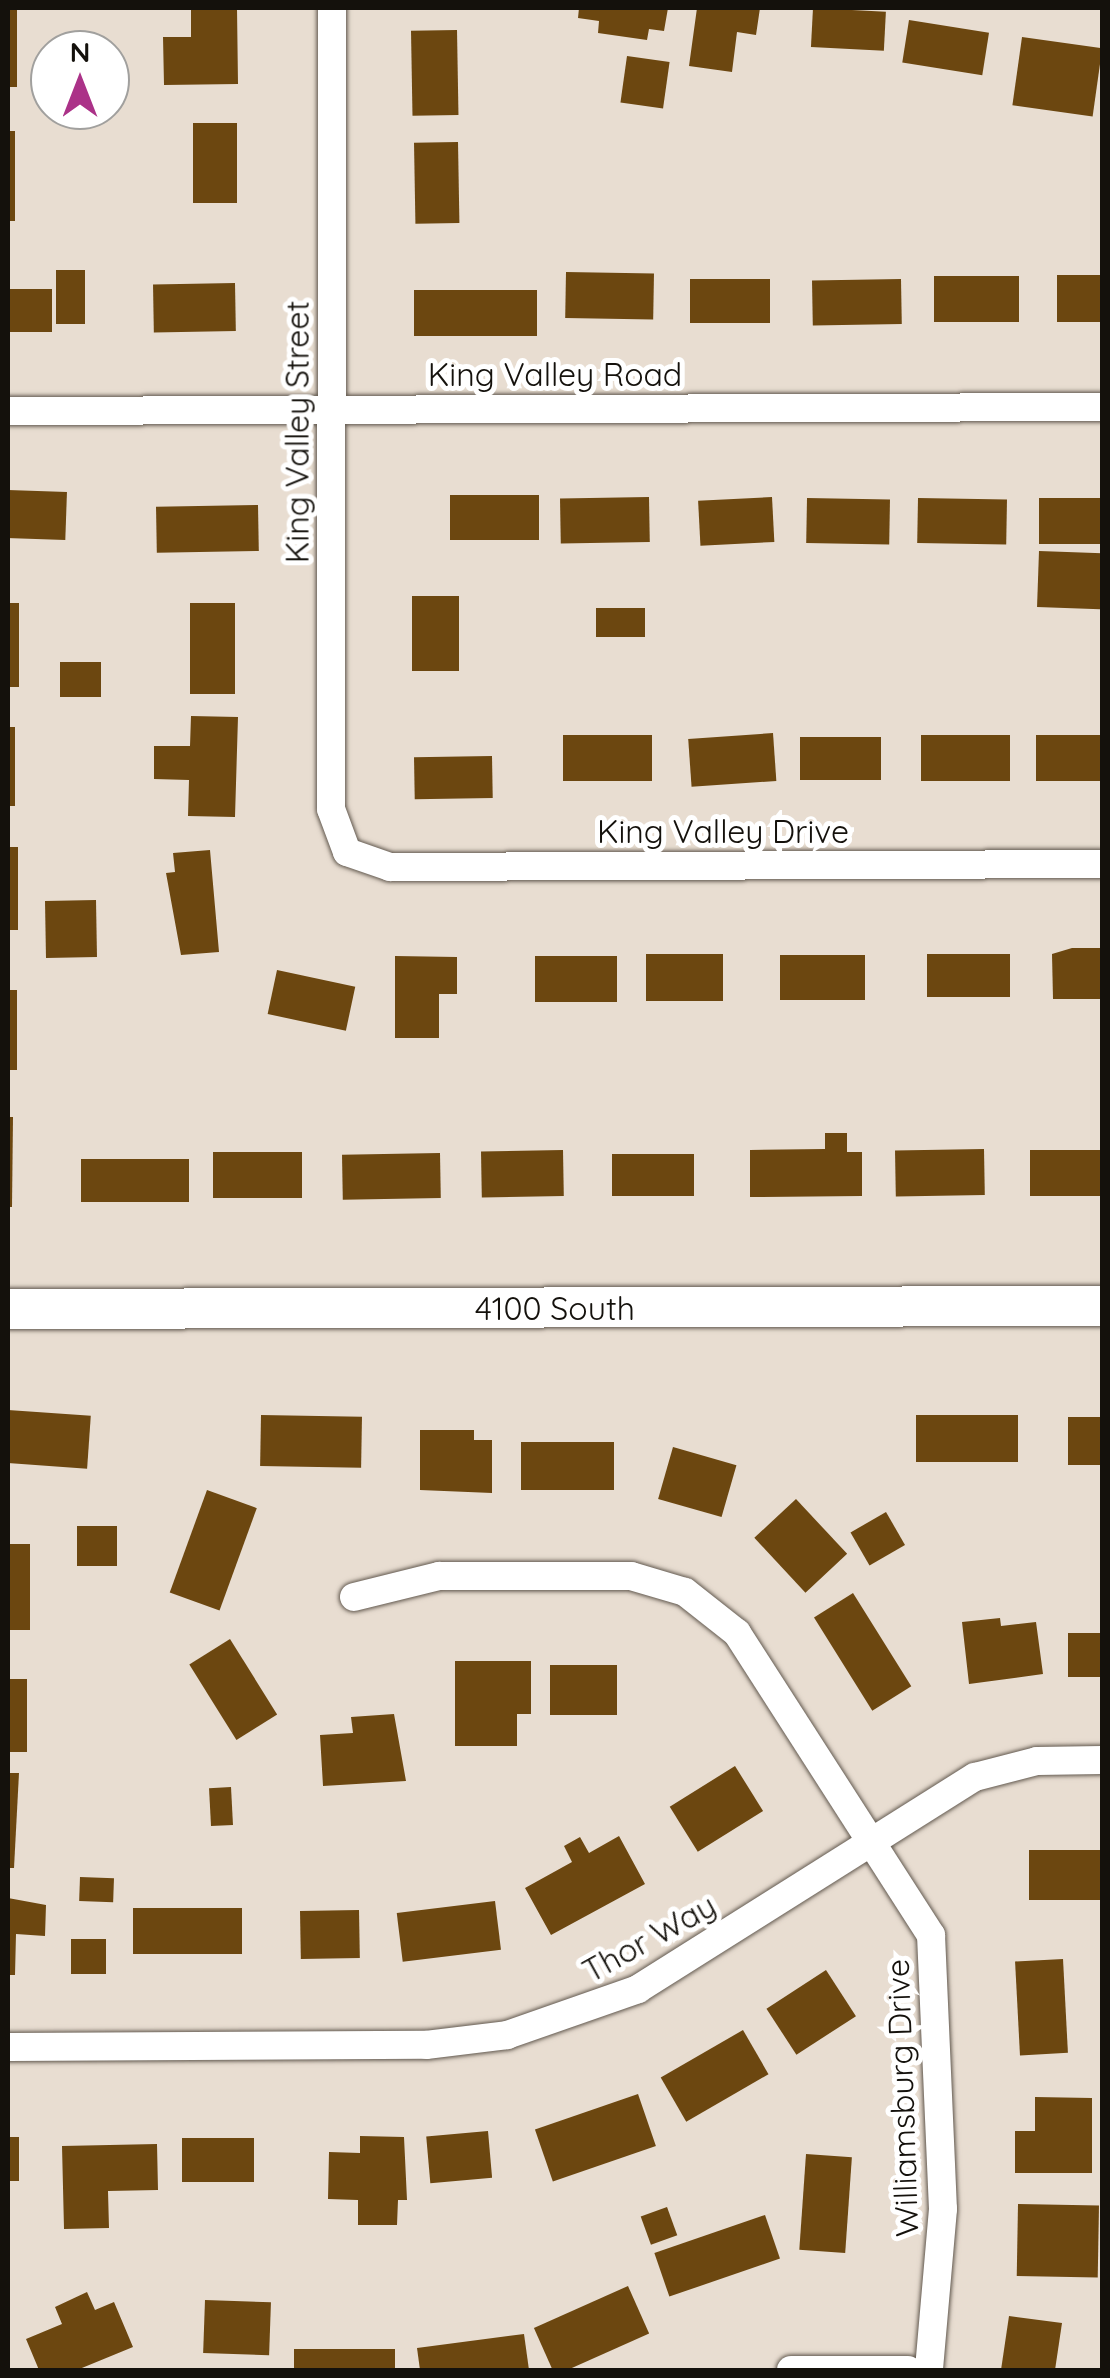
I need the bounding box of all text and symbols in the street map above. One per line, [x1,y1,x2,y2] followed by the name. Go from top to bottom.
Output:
[30,30,130,130] north arrow
[70,34,90,69] text: N
[278,301,316,563] street label: King Valley Street
[428,355,682,393] street label: King Valley Road
[597,812,849,850] street label: King Valley Drive
[475,1289,635,1327] street label: 4100 South
[576,1886,722,1990] street label: Thor Way
[878,1958,926,2238] street label: Williamsburg Drive

